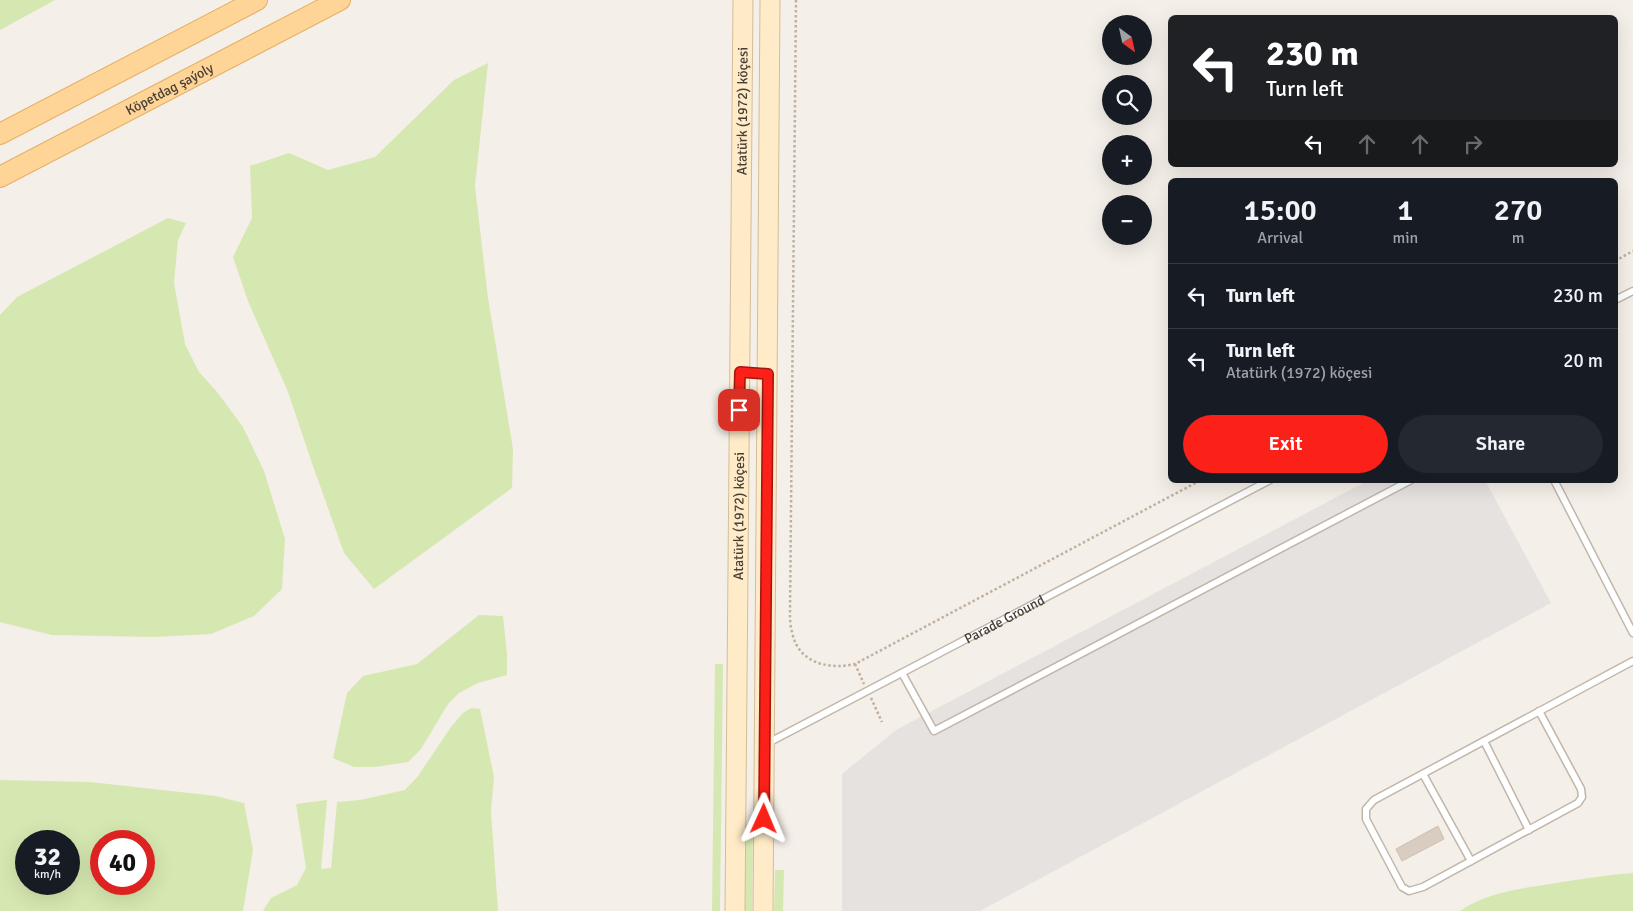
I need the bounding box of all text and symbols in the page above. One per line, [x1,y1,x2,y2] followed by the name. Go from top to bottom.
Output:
[1102,15,1152,65] north arrow
[1102,15,1152,245] map controls
[1266,32,1359,75] text: 230 m
[1183,35,1248,100] icon: left
[733,47,752,175] street label: Atatürk (1972) köçesi
[123,59,217,119] street label: Köpetdag şaýoly
[1102,75,1152,125] button: search
[1266,75,1344,102] text: Turn left
[1300,130,1328,158] icon: left
[1353,130,1381,158] icon: ahead
[1406,130,1434,158] icon: ahead
[1459,130,1487,158] icon: right
[1102,135,1152,185] button: +
[1244,192,1317,229] text: 15:00
[1397,192,1413,229] text: 1
[1494,192,1542,229] text: 270
[1102,195,1152,245] button: −
[1257,228,1303,248] text: Arrival
[1392,228,1418,248] text: min
[1512,228,1524,248] text: m
[1183,282,1211,310] icon: left
[1226,284,1295,308] text: Turn left
[1553,284,1603,308] text: 230 m
[1226,339,1295,363] text: Turn left
[1183,347,1211,375] icon: left
[1563,349,1603,373] text: 20 m
[1226,363,1372,383] text: Atatürk (1972) köçesi
[718,389,760,431] pin
[725,396,753,424] icon: arrive
[1183,415,1388,473] button: Exit
[1398,415,1603,473] button: Share
[730,452,748,580] street label: Atatürk (1972) köçesi
[961,592,1048,648] street label: Parade Ground
[737,792,789,844] position arrow
[90,830,155,895] speed limit sign: 40
[34,841,61,872] text: 32
[34,867,61,882] text: km/h

